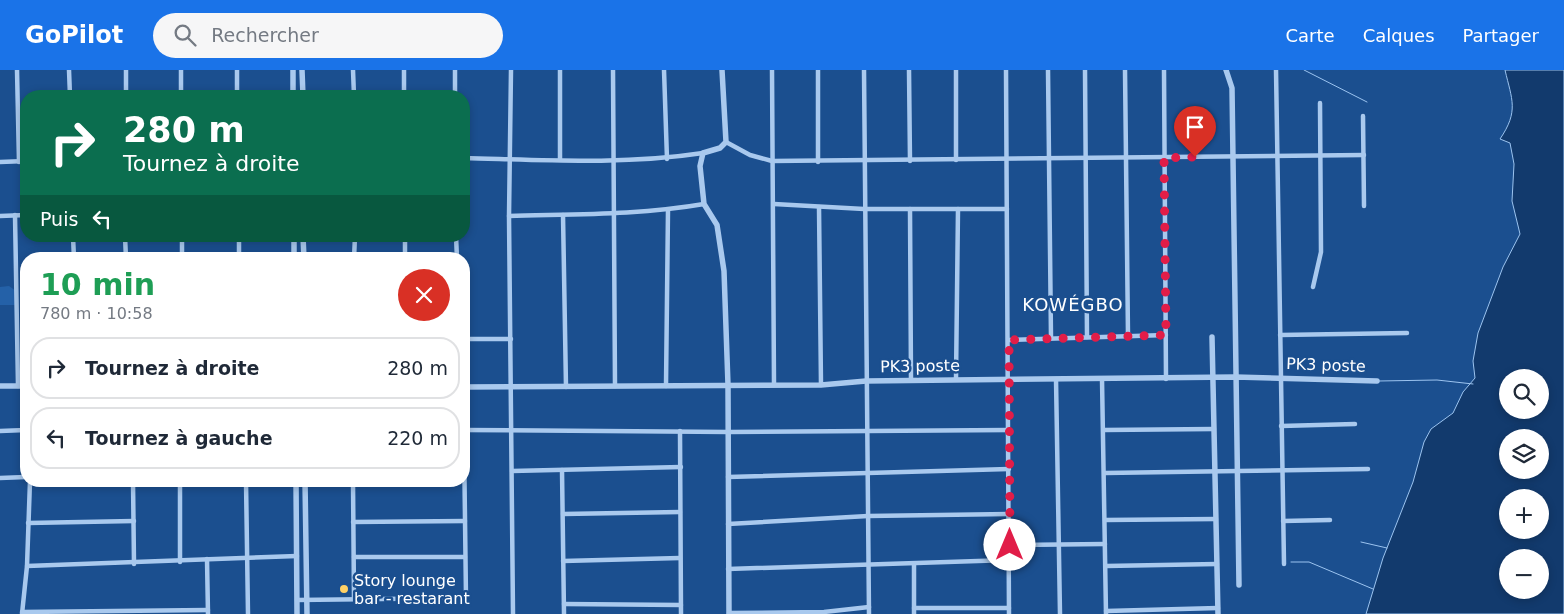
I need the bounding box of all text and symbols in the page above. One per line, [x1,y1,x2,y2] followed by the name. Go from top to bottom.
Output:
[153,13,503,58] search box
[25,21,123,49] text: GoPilot
[171,21,199,49] icon: search
[211,24,319,46] text: Rechercher
[1286,25,1335,46] text: Carte
[1363,25,1435,46] text: Calques
[1463,25,1539,46] text: Partager
[1174,106,1216,157] pin
[40,110,105,175] icon: right
[123,110,245,150] text: 280 m
[1181,113,1209,141] icon: arrive
[123,151,300,176] text: Tournez à droite
[88,205,116,233] icon: left
[40,208,78,230] text: Puis
[40,267,155,302] text: 10 min
[398,269,450,321] button: close
[1022,294,1124,315] district label: KOWÉGBO
[40,304,153,323] text: 780 m · 10:58
[42,354,70,382] icon: right
[1286,354,1366,376] street label: PK3 poste
[880,356,960,376] street label: PK3 poste
[85,357,259,379] text: Tournez à droite
[387,357,448,379] text: 280 m
[1499,369,1549,599] map controls
[1499,369,1549,419] button: search
[42,424,70,452] icon: left
[85,427,273,449] text: Tournez à gauche
[387,427,448,449] text: 220 m
[1499,429,1549,479] button: layers
[1499,489,1549,539] button: +
[983,518,1035,570] position arrow
[1499,549,1549,599] button: −
[354,571,470,608] place label: Story lounge bar - restarant
[338,583,350,595] marker: Story lounge bar - restarant

